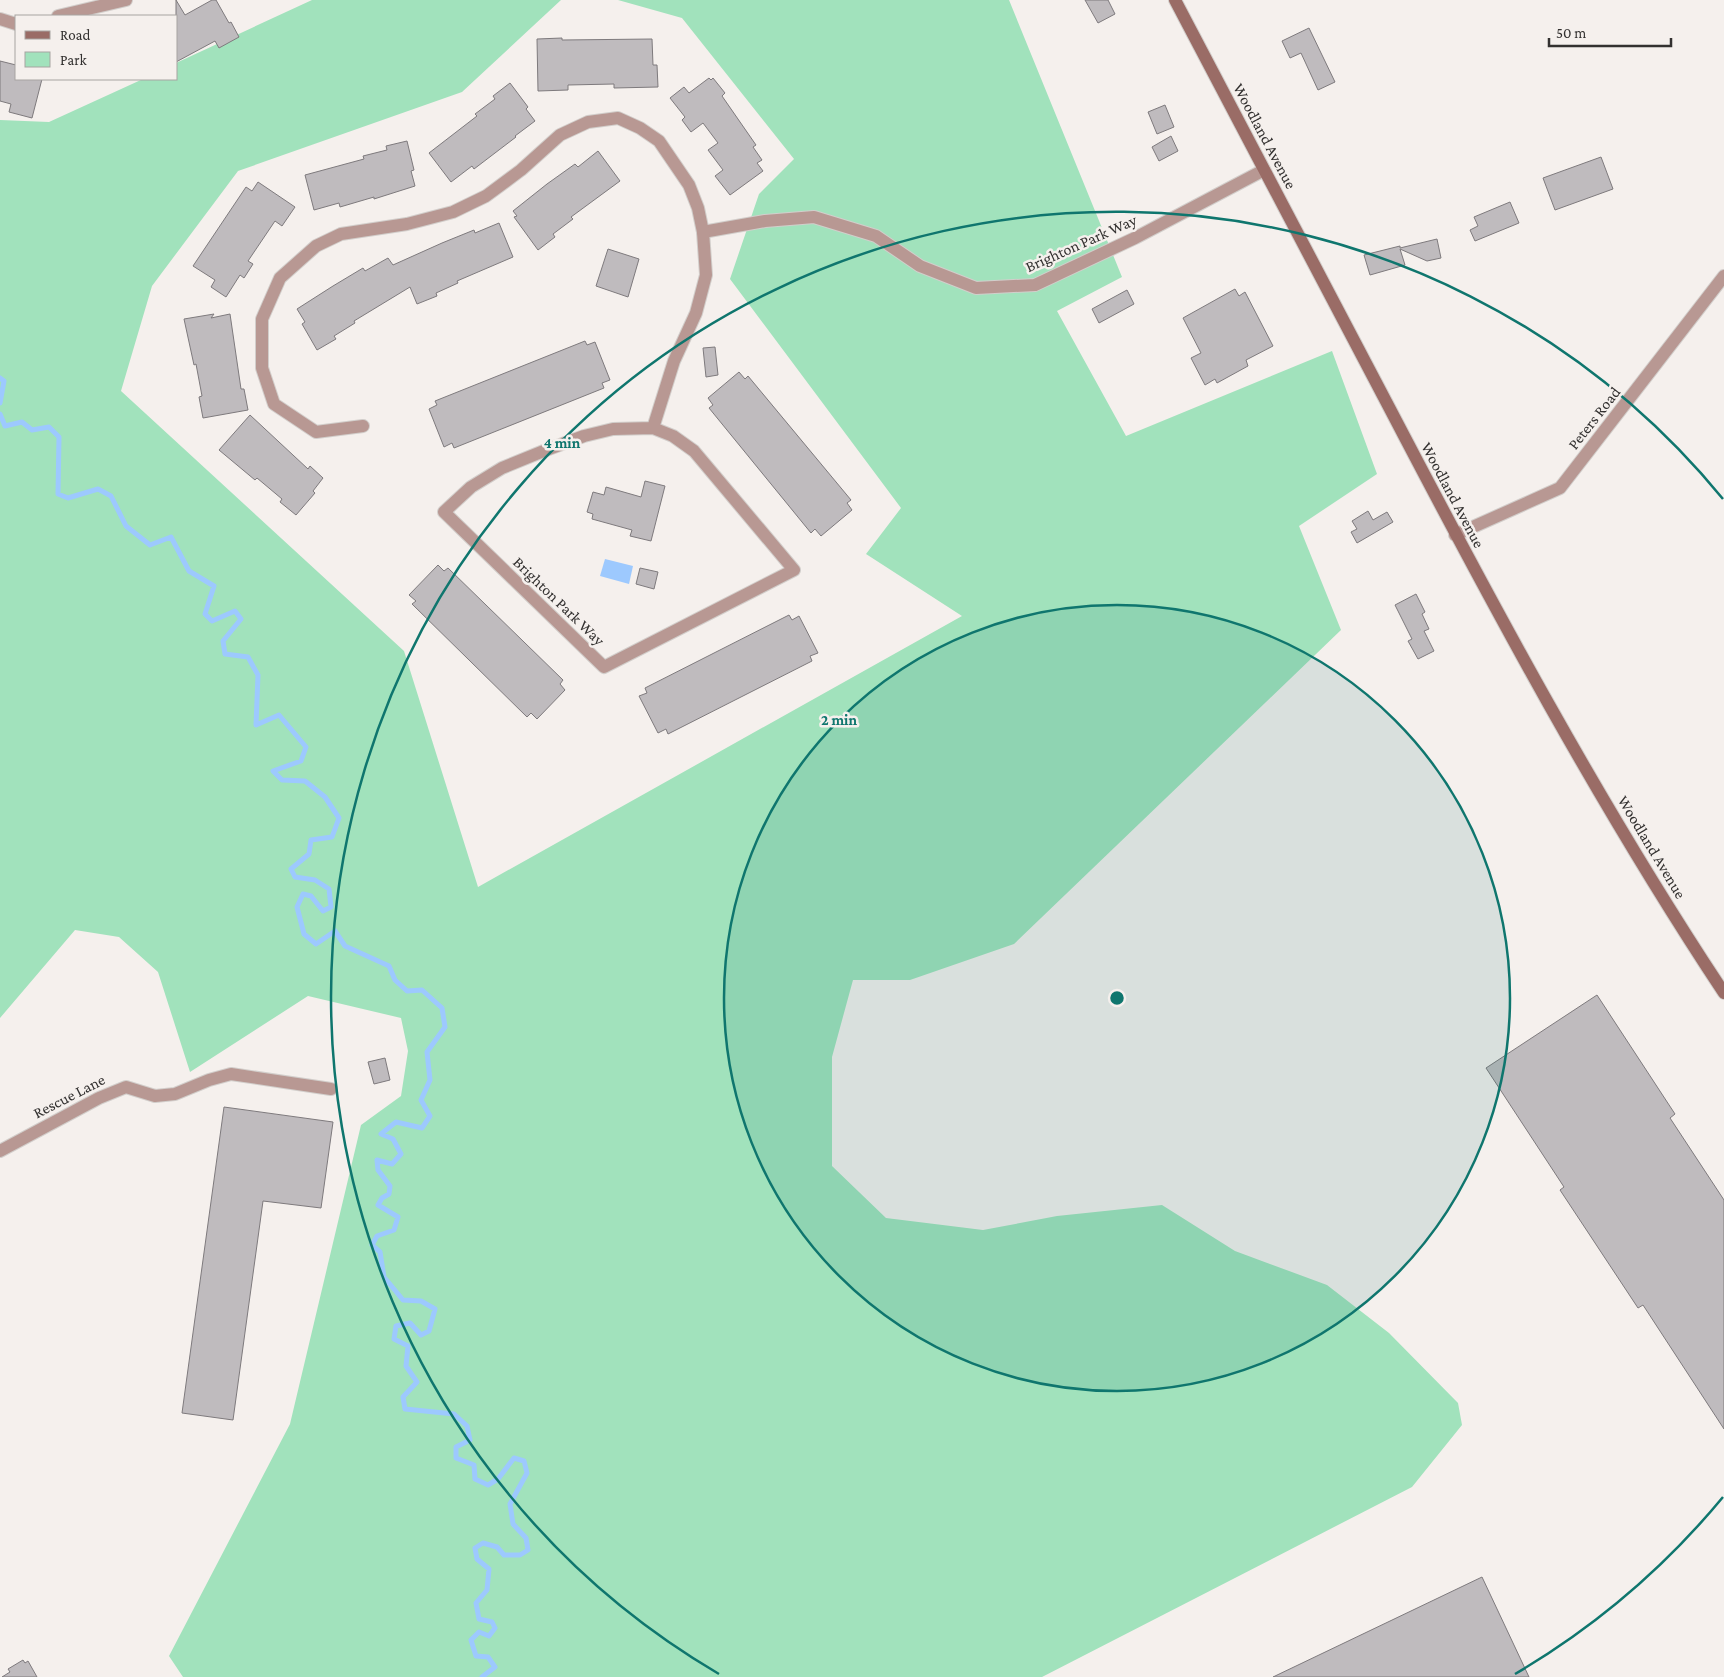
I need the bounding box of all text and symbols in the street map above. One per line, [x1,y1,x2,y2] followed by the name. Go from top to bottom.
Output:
[15,15,178,80] legend
[1549,15,1672,47] scale bar
[1556,25,1586,41] text: 50 m
[60,27,91,43] text: Road
[60,52,87,68] text: Park
[1230,80,1300,192] street label: Woodland Avenue
[1023,211,1140,276] street label: Brighton Park Way
[1564,383,1624,452] street label: Peters Road
[544,435,581,451] text: 4 min
[1418,439,1488,551] street label: Woodland Avenue
[509,553,608,650] street label: Brighton Park Way
[821,712,857,728] text: 2 min
[1615,792,1689,902] street label: Woodland Avenue
[1108,989,1126,1007] centre of rings
[30,1071,108,1121] street label: Rescue Lane

